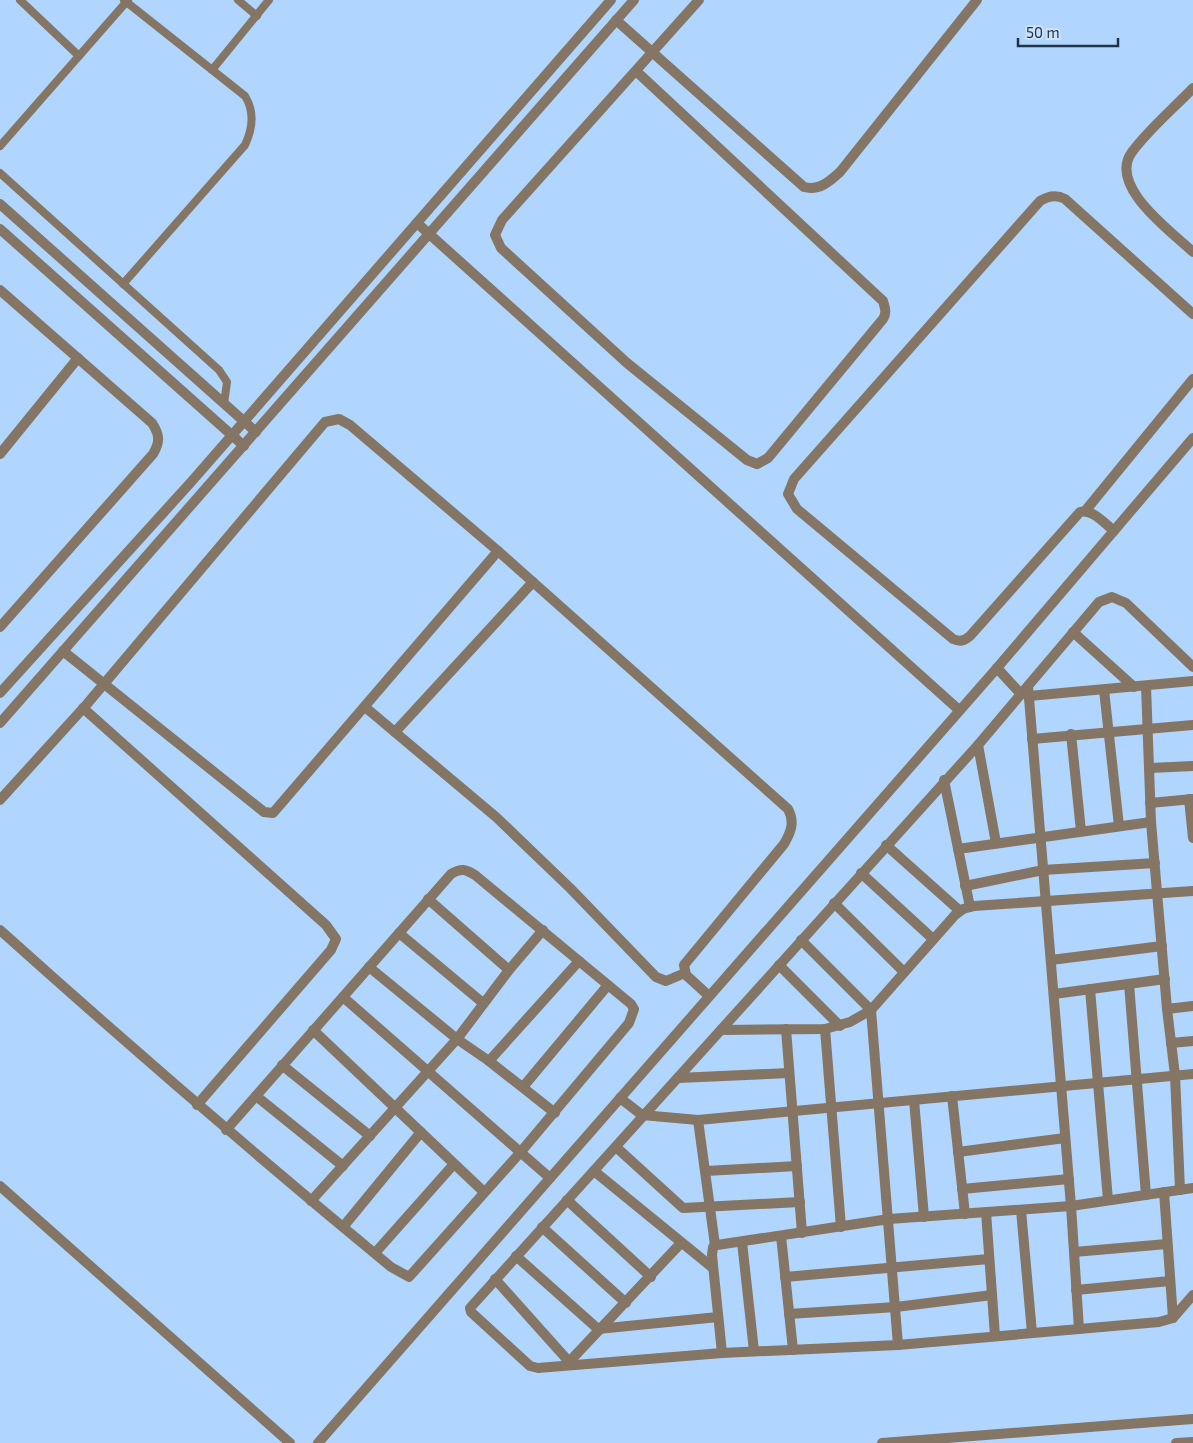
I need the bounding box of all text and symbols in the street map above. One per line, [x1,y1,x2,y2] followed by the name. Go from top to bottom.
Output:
[1018,15,1118,47] scale bar
[1026,23,1060,41] text: 50 m

